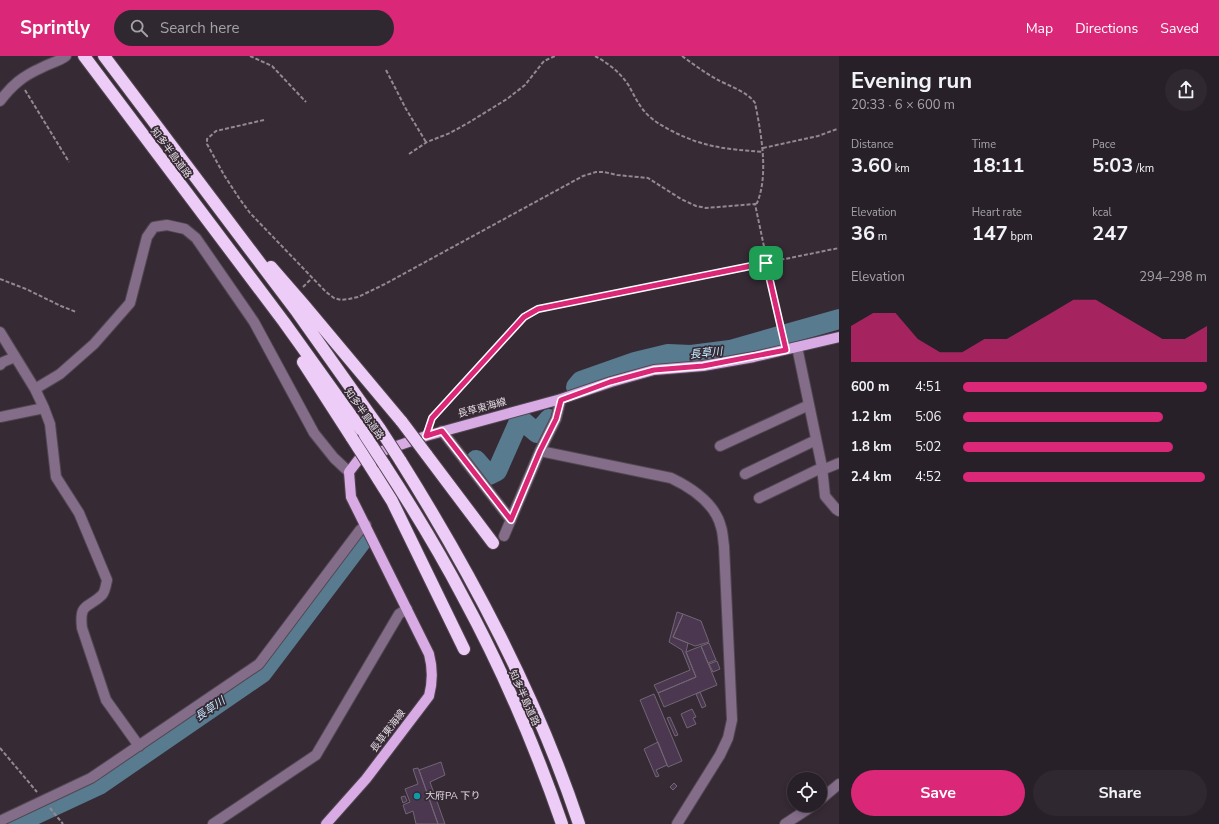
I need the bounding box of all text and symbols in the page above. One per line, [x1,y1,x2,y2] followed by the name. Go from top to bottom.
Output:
[114,10,394,46] search box
[20,15,90,41] text: Sprintly
[128,17,150,39] icon: search
[160,18,239,38] text: Search here
[1026,19,1053,38] text: Map
[1075,19,1138,38] text: Directions
[1160,19,1199,38] text: Saved
[851,66,972,96] text: Evening run
[1165,69,1207,111] button: share
[851,96,955,114] text: 20:33 · 6 × 600 m
[147,125,195,181] street label: 知多半島道路
[851,137,894,152] text: Distance
[972,137,996,152] text: Time
[1092,137,1116,152] text: Pace
[851,152,892,179] text: 3.60
[972,152,1025,179] text: 18:11
[1092,152,1133,179] text: 5:03
[892,161,910,176] text: km
[1133,161,1154,176] text: /km
[851,205,897,220] text: Elevation
[972,205,1022,220] text: Heart rate
[1092,205,1112,220] text: kcal
[851,220,875,247] text: 36
[972,220,1008,247] text: 147
[1092,220,1128,247] text: 247
[875,229,887,244] text: m
[1008,229,1033,244] text: bpm
[749,246,783,280] pin
[755,252,777,274] icon: arrive
[851,268,905,286] text: Elevation
[1139,268,1207,286] text: 294–298 m
[689,344,724,362] water label: 長草川
[851,378,889,396] text: 600 m
[915,378,941,396] text: 4:51
[341,385,387,443] street label: 知多半島道路
[456,395,508,421] street label: 長草東海線
[851,408,892,426] text: 1.2 km
[915,408,941,426] text: 5:06
[851,438,892,456] text: 1.8 km
[915,438,941,456] text: 5:02
[851,468,892,486] text: 2.4 km
[915,468,941,486] text: 4:52
[505,668,543,728] street label: 知多半島道路
[192,693,229,724] water label: 長草川
[367,707,409,755] street label: 長草東海線
[851,770,1025,816] button: Save
[1033,770,1207,816] button: Share
[787,772,827,812] map controls
[787,772,827,812] button: locate
[425,789,480,803] place label: 大府PA 下り
[412,791,422,801] marker: 大府PA 下り

